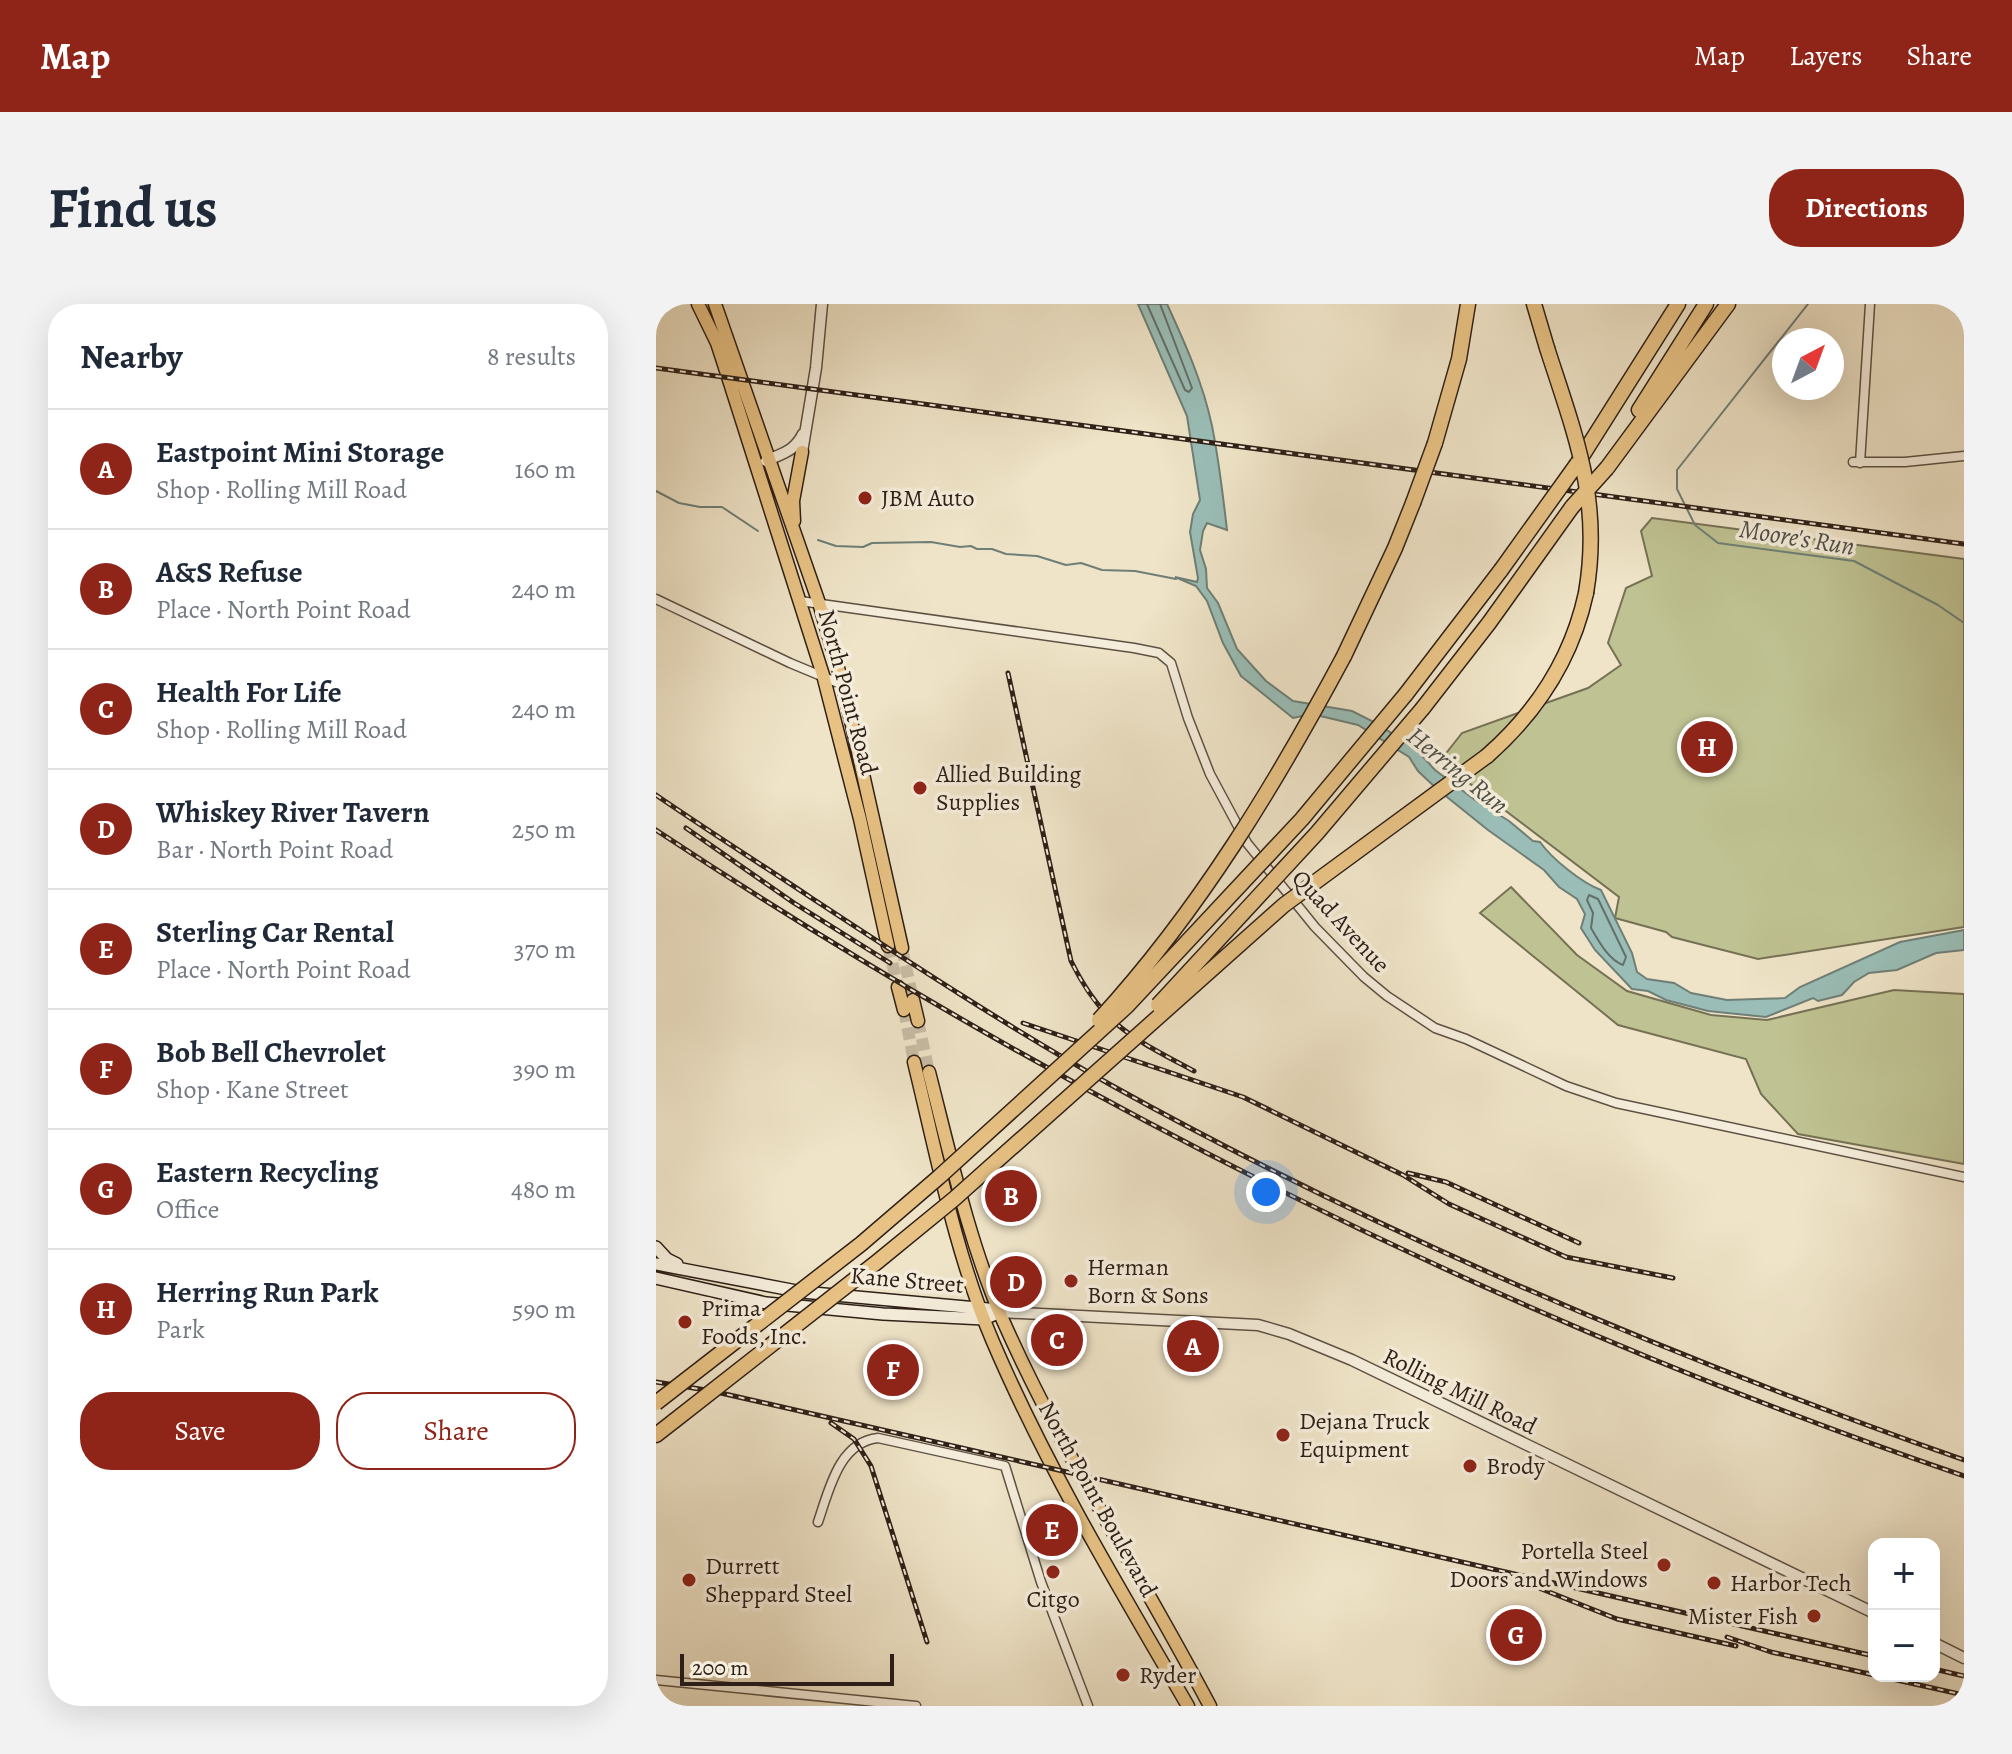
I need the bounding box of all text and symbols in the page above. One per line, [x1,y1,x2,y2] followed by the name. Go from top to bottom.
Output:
[40,30,110,82] text: Map
[1694,37,1745,75] text: Map
[1789,37,1862,75] text: Layers
[1906,37,1972,75] text: Share
[1769,169,1964,247] button: Directions
[48,170,218,246] text: Find us
[1772,328,1844,400] north arrow
[80,333,183,380] text: Nearby
[487,339,576,374] text: 8 results
[156,432,444,472] text: Eastpoint Mini Storage
[98,452,114,487] text: A
[514,452,576,487] text: 160 m
[156,472,407,507] text: Shop · Rolling Mill Road
[881,482,974,514] place label: JBM Auto
[856,489,874,507] marker: JBM Auto
[1737,511,1857,564] water label: Moore's Run
[156,552,303,592] text: A&S Refuse
[98,572,114,607] text: B
[511,572,576,607] text: 240 m
[156,592,411,627] text: Place · North Point Road
[811,606,885,778] street label: North Point Road
[156,672,342,712] text: Health For Life
[98,692,114,727] text: C
[511,692,576,727] text: 240 m
[156,712,407,747] text: Shop · Rolling Mill Road
[1681,717,1733,777] pin: H
[1400,719,1516,822] water label: Herring Run
[935,758,1081,818] place label: Allied Building Supplies
[911,779,929,797] marker: Allied Building Supplies
[156,792,430,832] text: Whiskey River Tavern
[97,812,115,847] text: D
[512,812,576,847] text: 250 m
[156,832,393,867] text: Bar · North Point Road
[1285,863,1397,979] street label: Quad Avenue
[156,912,394,952] text: Sterling Car Rental
[98,932,114,967] text: E
[514,932,576,967] text: 370 m
[156,952,411,987] text: Place · North Point Road
[156,1032,386,1072] text: Bob Bell Chevrolet
[99,1052,113,1087] text: F
[513,1052,576,1087] text: 390 m
[156,1072,349,1107] text: Shop · Kane Street
[156,1152,379,1192] text: Eastern Recycling
[985,1166,1037,1226] pin: B
[97,1172,115,1207] text: G
[511,1172,576,1207] text: 480 m
[1246,1172,1286,1212] your location
[156,1192,219,1227] text: Office
[1087,1251,1209,1311] place label: Herman Born & Sons
[990,1252,1042,1312] pin: D
[849,1259,965,1301] street label: Kane Street
[156,1272,378,1312] text: Herring Run Park
[1062,1272,1080,1290] marker: Herman Born & Sons
[96,1292,116,1327] text: H
[512,1292,576,1327] text: 590 m
[701,1292,808,1352] place label: Prima Foods, Inc.
[1031,1310,1083,1370] pin: C
[156,1312,205,1347] text: Park
[676,1313,694,1331] marker: Prima Foods, Inc.
[1167,1316,1219,1376] pin: A
[867,1340,919,1400] pin: F
[1378,1340,1542,1442] street label: Rolling Mill Road
[80,1392,320,1470] button: Save
[336,1392,576,1470] button: Share
[1031,1395,1165,1603] street label: North Point Boulevard
[1299,1405,1430,1465] place label: Dejana Truck Equipment
[1274,1426,1292,1444] marker: Dejana Truck Equipment
[1486,1450,1545,1482] place label: Brody
[1461,1457,1479,1475] marker: Brody
[1026,1500,1078,1560] pin: E
[1449,1535,1648,1595] place label: Portella Steel Doors and Windows
[1868,1538,1940,1682] map controls
[1868,1538,1940,1610] button: +
[705,1550,852,1610] place label: Durrett Sheppard Steel
[1655,1556,1673,1574] marker: Portella Steel Doors and Windows
[1044,1563,1062,1581] marker: Citgo
[1730,1567,1852,1599] place label: Harbor Tech
[680,1571,698,1589] marker: Durrett Sheppard Steel
[1705,1574,1723,1592] marker: Harbor Tech
[1026,1583,1080,1615] place label: Citgo
[1688,1600,1798,1632] place label: Mister Fish
[1490,1605,1542,1665] pin: G
[1805,1607,1823,1625] marker: Mister Fish
[1868,1610,1940,1682] button: −
[680,1650,894,1686] scale bar
[692,1653,749,1683] text: 200 m
[1139,1659,1196,1691] place label: Ryder
[1114,1666,1132,1684] marker: Ryder

